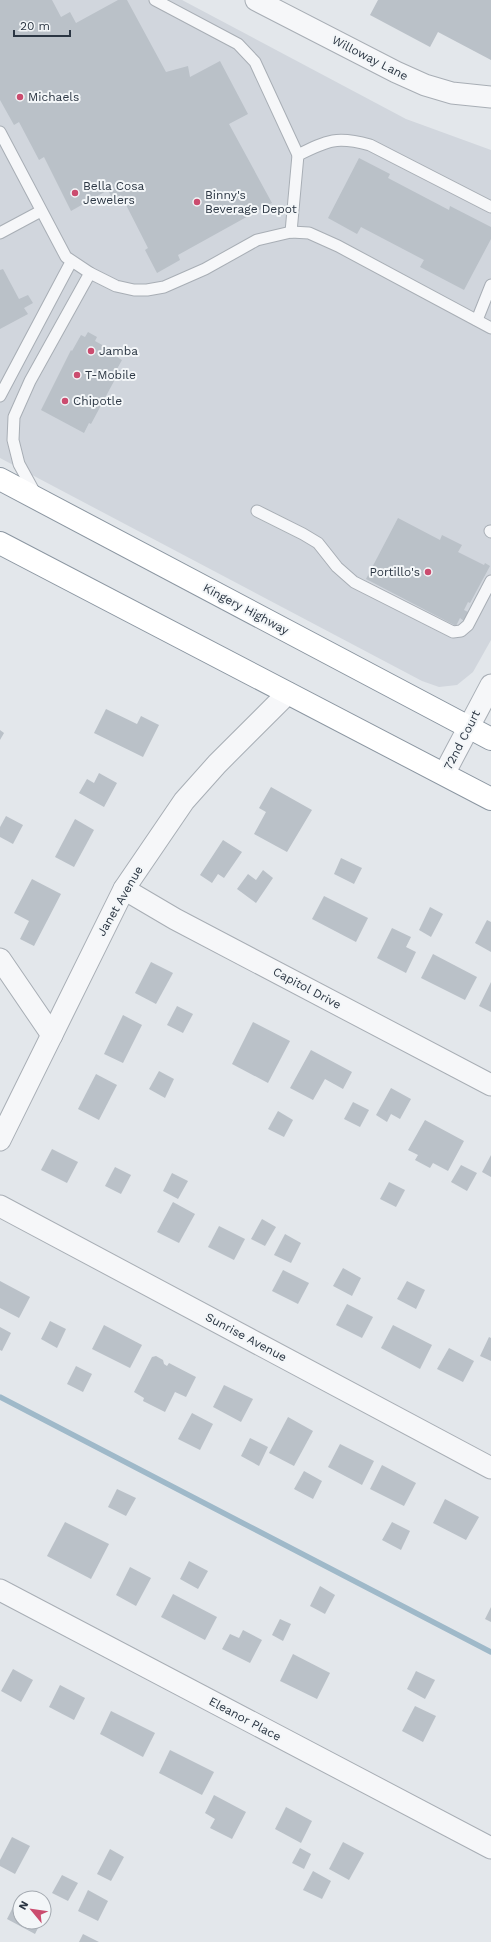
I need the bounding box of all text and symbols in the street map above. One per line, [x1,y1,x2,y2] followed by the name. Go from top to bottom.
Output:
[14,12,70,38] scale bar
[20,19,50,33] text: 20 m
[330,33,411,83] street label: Willoway Lane
[28,90,79,104] place label: Michaels
[15,92,25,102] marker: Michaels
[83,179,144,207] place label: Bella Cosa Jewelers
[70,188,80,198] marker: Bella Cosa Jewelers
[205,188,297,216] place label: Binny's Beverage Depot
[192,197,202,207] marker: Binny's Beverage Depot
[99,344,138,358] place label: Jamba
[86,346,96,356] marker: Jamba
[85,368,136,382] place label: T-Mobile
[72,370,82,380] marker: T-Mobile
[73,394,122,408] place label: Chipotle
[60,396,70,406] marker: Chipotle
[370,565,420,579] place label: Portillo's
[423,567,433,577] marker: Portillo's
[201,581,292,638] street label: Kingery Highway
[441,708,483,772] street label: 72nd Court
[94,863,146,939] street label: Janet Avenue
[271,964,344,1012] street label: Capitol Drive
[203,1310,289,1364] street label: Sunrise Avenue
[206,1694,284,1744] street label: Eleanor Place
[12,1890,52,1930] north arrow
[16,1899,31,1912] text: N

